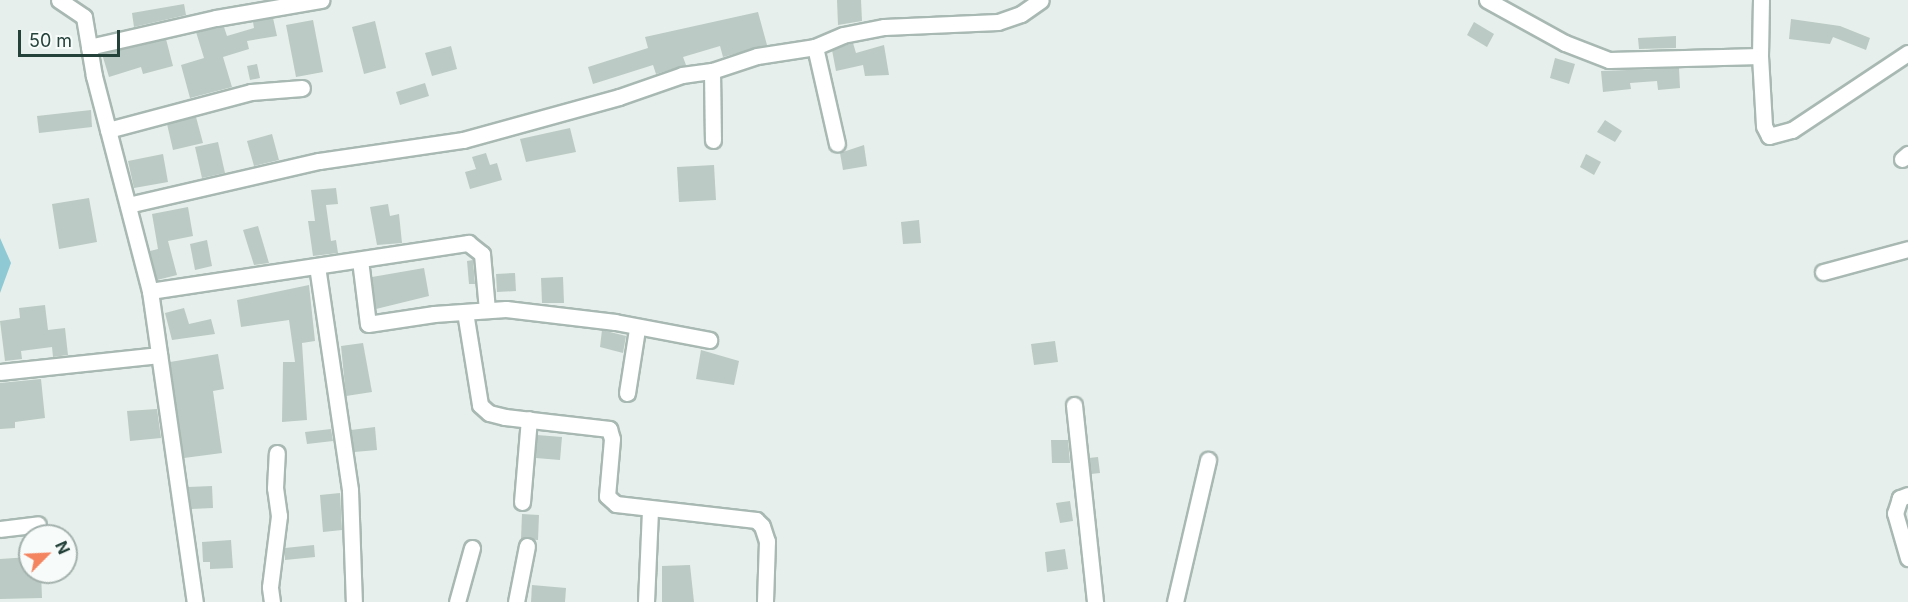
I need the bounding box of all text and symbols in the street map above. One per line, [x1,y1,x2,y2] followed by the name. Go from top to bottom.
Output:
[21,18,123,56] scale bar
[29,30,72,51] text: 50 m
[18,524,78,584] north arrow
[51,538,74,557] text: N

